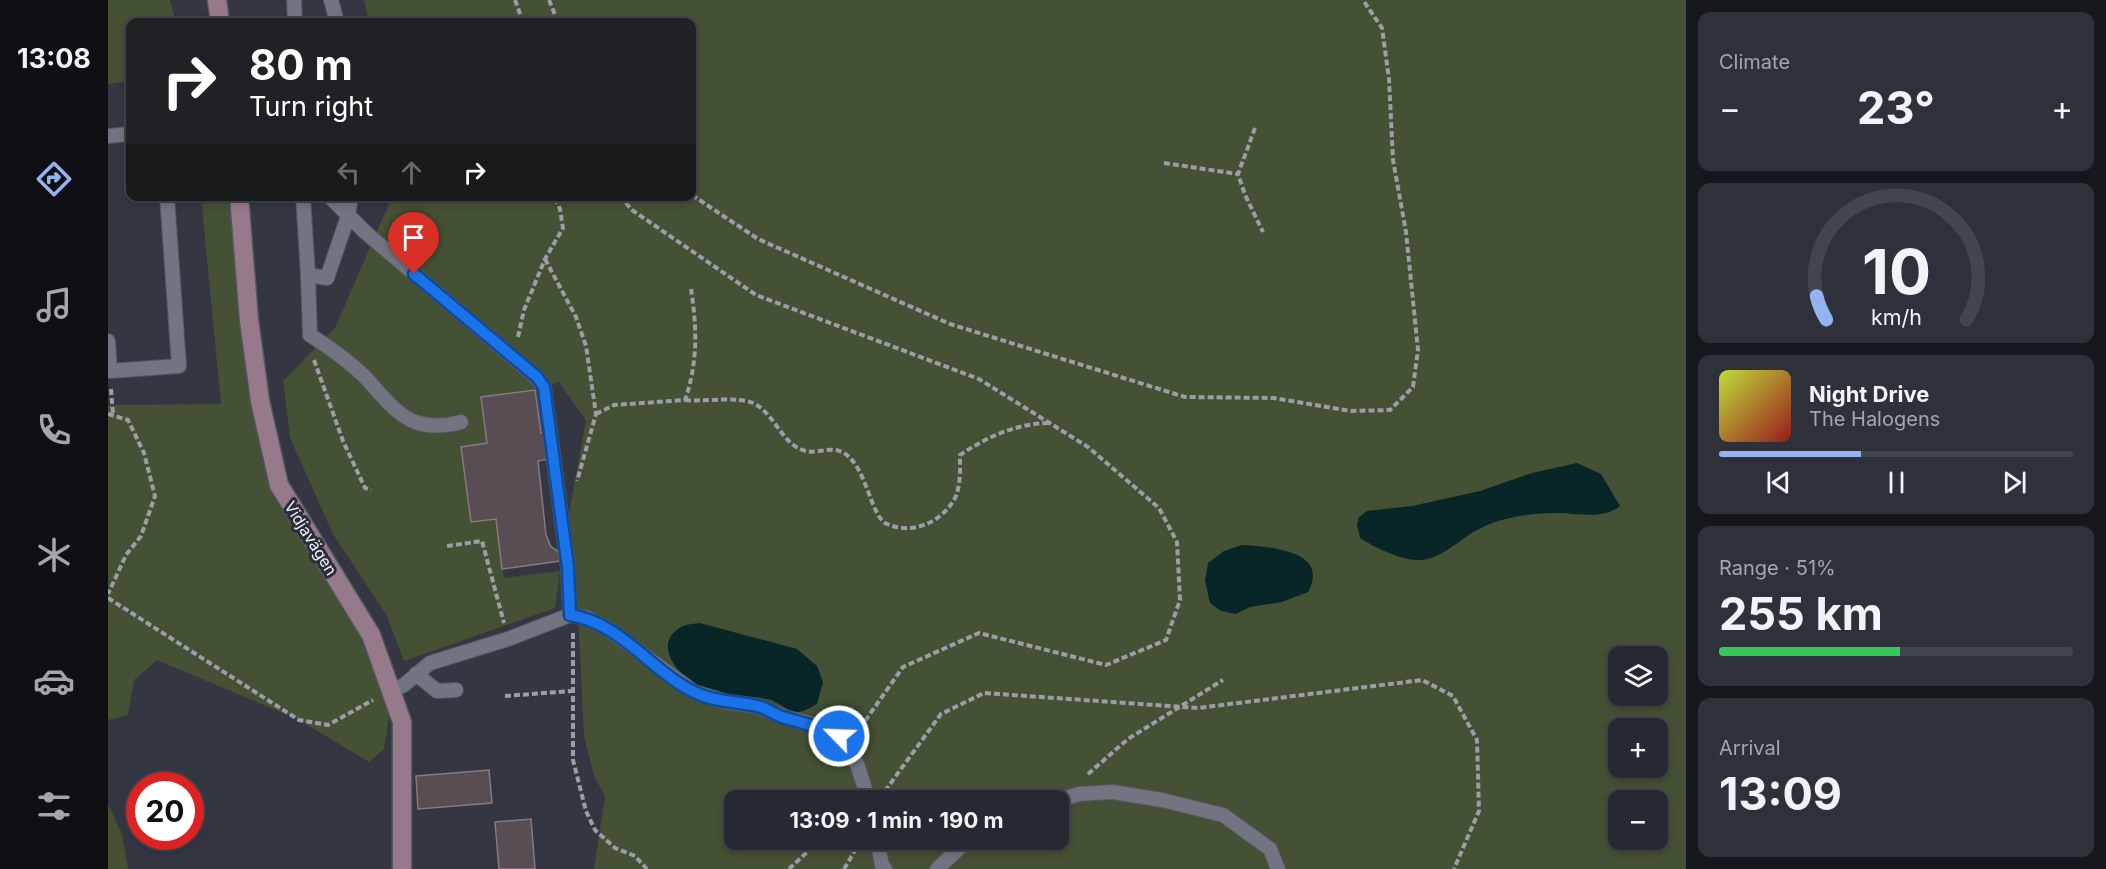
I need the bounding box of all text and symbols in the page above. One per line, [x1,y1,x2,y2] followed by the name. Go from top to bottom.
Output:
[249,39,353,90] text: 80 m
[17,42,91,75] text: 13:08
[150,42,228,120] icon: right
[1719,50,1790,74] text: Climate
[1857,80,1935,135] text: 23°
[1719,88,1741,128] text: −
[2051,88,2073,128] text: +
[249,90,373,123] text: Turn right
[332,156,365,189] icon: left
[395,156,428,189] icon: ahead
[458,156,491,189] icon: right
[33,158,75,200] icon: directions
[388,212,439,274] pin
[397,221,430,254] icon: arrive
[1862,234,1930,309] text: 10
[33,284,75,326] icon: music
[1871,305,1921,331] text: km/h
[1809,381,1929,407] text: Night Drive
[1809,407,1940,431] text: The Halogens
[33,409,75,451] icon: phone
[1762,466,1795,499] icon: previous
[1880,466,1913,499] icon: pause
[1998,466,2031,499] icon: next
[280,497,342,579] street label: Vidjavägen
[33,534,75,576] icon: climate
[1719,556,1836,580] text: Range · 51%
[1719,586,1883,641] text: 255 km
[1608,646,1668,850] map controls
[1608,646,1668,706] button: layers
[33,660,75,702] icon: car
[807,704,871,768] position arrow
[1608,718,1668,778] button: +
[1719,736,1781,760] text: Arrival
[1719,766,1842,821] text: 13:09
[126,772,204,850] speed limit sign: 20
[33,785,75,827] icon: filters
[1608,790,1668,850] button: −
[789,807,1004,833] text: 13:09 · 1 min · 190 m

